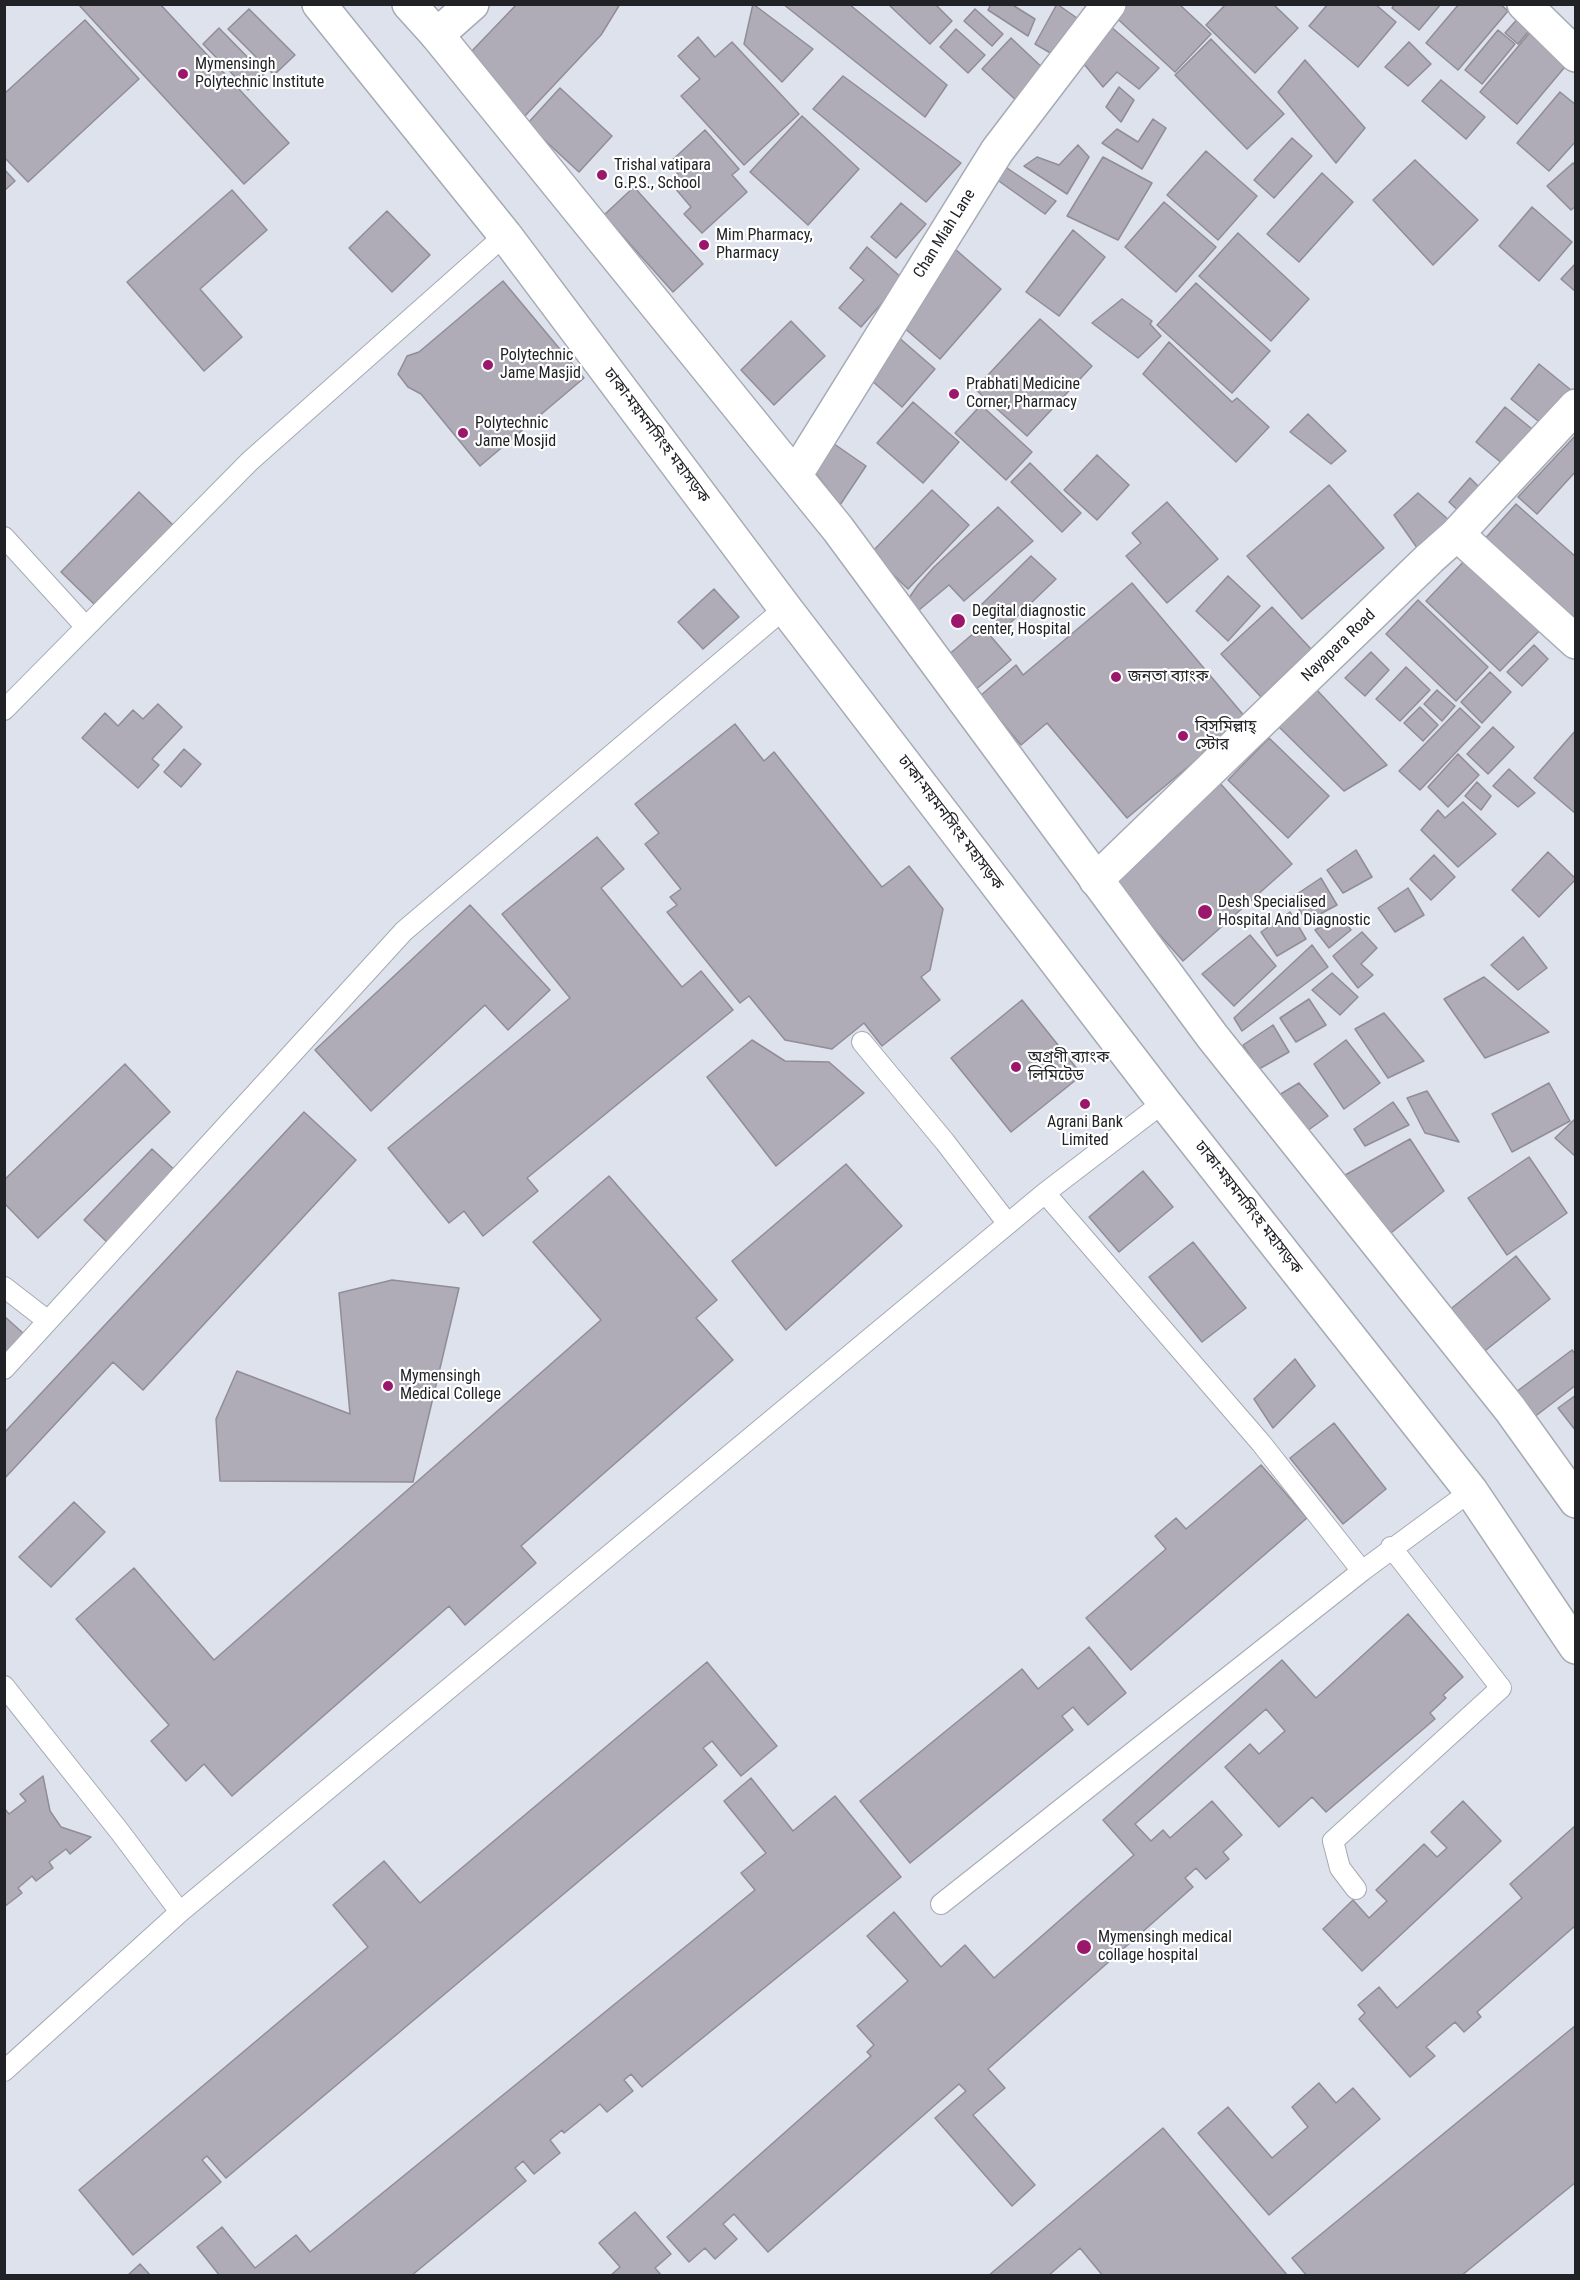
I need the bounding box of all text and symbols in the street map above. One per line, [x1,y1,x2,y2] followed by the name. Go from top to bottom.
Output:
[195,55,324,93] place label: Mymensingh Polytechnic Institute
[176,67,190,81] marker: Mymensingh Polytechnic Institute
[614,156,711,194] place label: Trishal vatipara G.P.S., School
[595,168,609,182] marker: Trishal vatipara G.P.S., School
[910,186,980,282] street label: Chan Miah Lane
[716,226,813,264] place label: Mim Pharmacy, Pharmacy
[697,238,711,252] marker: Mim Pharmacy, Pharmacy
[500,346,581,384] place label: Polytechnic Jame Masjid
[481,358,495,372] marker: Polytechnic Jame Masjid
[599,365,713,507] street label: ঢাকা-ময়মনসিংহ মহাসড়ক
[966,375,1080,413] place label: Prabhati Medicine Corner, Pharmacy
[947,387,961,401] marker: Prabhati Medicine Corner, Pharmacy
[475,414,556,452] place label: Polytechnic Jame Mosjid
[456,426,470,440] marker: Polytechnic Jame Mosjid
[972,602,1086,640] place label: Degital diagnostic center, Hospital
[1298,606,1380,686] street label: Nayapara Road
[949,612,967,630] marker: Degital diagnostic center, Hospital
[1128,667,1209,687] place label: জনতা ব্যাংক
[1109,670,1123,684] marker: জনতা ব্যাংক
[1195,717,1256,755] place label: বিসমিল্লাহ্ স্টোর
[1176,729,1190,743] marker: বিসমিল্লাহ্ স্টোর
[893,752,1007,894] street label: ঢাকা-ময়মনসিংহ মহাসড়ক
[1218,893,1370,931] place label: Desh Specialised Hospital And Diagnostic
[1196,903,1214,921] marker: Desh Specialised Hospital And Diagnostic
[1028,1048,1109,1086] place label: অগ্রণী ব্যাংক লিমিটেড
[1009,1060,1023,1074] marker: অগ্রণী ব্যাংক লিমিটেড
[1078,1097,1092,1111] marker: Agrani Bank Limited
[1047,1113,1123,1151] place label: Agrani Bank Limited
[1190,1138,1306,1278] street label: ঢাকা-ময়মনসিংহ মহাসড়ক
[400,1367,501,1405] place label: Mymensingh Medical College
[381,1379,395,1393] marker: Mymensingh Medical College
[1098,1928,1232,1966] place label: Mymensingh medical collage hospital
[1075,1938,1093,1956] marker: Mymensingh medical collage hospital

